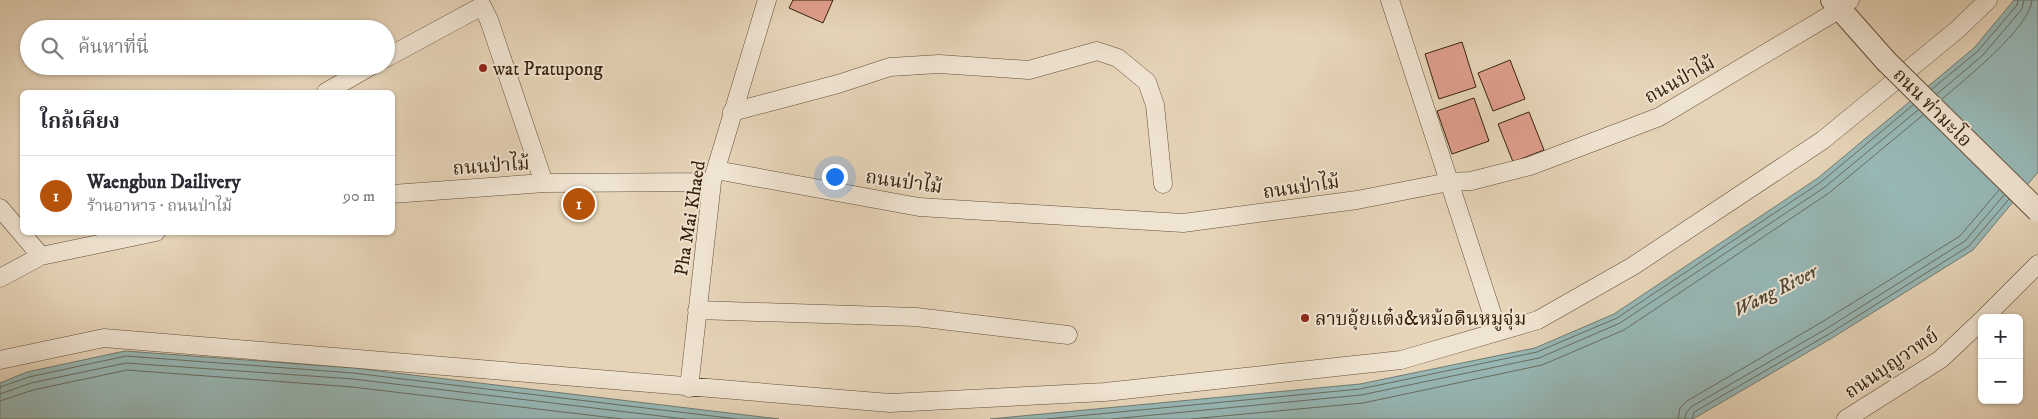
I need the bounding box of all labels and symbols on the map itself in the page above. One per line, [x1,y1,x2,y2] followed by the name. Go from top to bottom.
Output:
[1639,49,1719,109] street label: ถนนป่าไม้
[492,58,603,81] place label: wat Pratupong
[1888,61,1979,152] street label: ถนน ท่ามะโอ
[477,62,489,74] marker: wat Pratupong
[452,149,530,181] street label: ถนนป่าไม้
[670,159,711,277] street label: Pha Mai Khaed
[864,163,944,199] street label: ถนนป่าไม้
[822,164,848,190] your location
[1261,168,1341,204] street label: ถนนป่าไม้
[563,185,595,223] pin: 1
[1729,259,1824,323] water label: Wang River
[1315,307,1526,331] place label: ลาบอุ้ยแต๋ง&หม้อดินหมูจุ่ม
[1299,312,1311,324] marker: ลาบอุ้ยแต๋ง&หม้อดินหมูจุ่ม
[1840,324,1943,404] street label: ถนนบุญวาทย์

